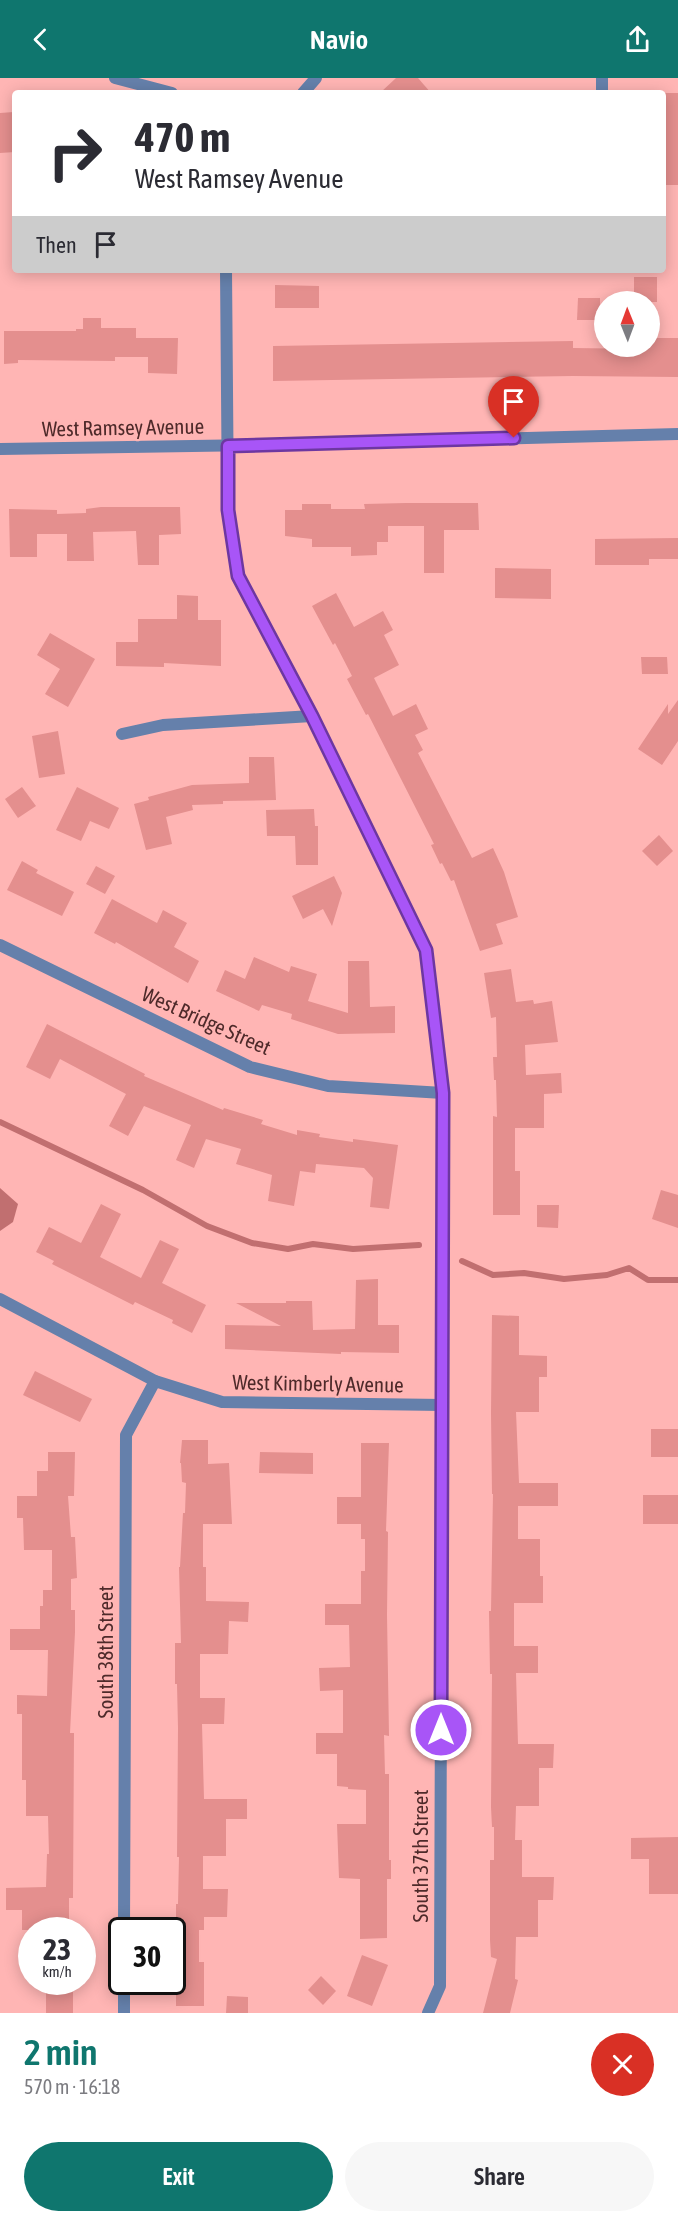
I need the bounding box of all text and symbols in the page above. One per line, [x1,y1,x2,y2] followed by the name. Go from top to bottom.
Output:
[24,23,57,56] icon: back
[621,23,654,56] icon: share
[310,24,368,55] text: Navio
[135,113,230,161] text: 470 m
[36,114,114,192] icon: right
[135,163,344,194] text: West Ramsey Avenue
[89,228,122,261] icon: arrive
[36,232,77,258] text: Then
[594,291,660,357] north arrow
[594,291,660,357] map controls
[488,376,539,438] pin
[497,385,530,418] icon: arrive
[42,414,204,440] street label: West Ramsey Avenue
[138,981,275,1059] street label: West Bridge Street
[232,1370,404,1396] street label: West Kimberly Avenue
[93,1586,117,1718] street label: South 38th Street
[409,1698,473,1762] position arrow
[408,1790,432,1922] street label: South 37th Street
[108,1917,186,1995] speed limit sign: 30
[43,1932,71,1966] text: 23
[42,1963,72,1980] text: km/h
[24,2031,98,2073] text: 2 min
[591,2033,654,2096] button: close
[24,2075,120,2098] text: 570 m · 16:18
[24,2142,333,2211] button: Exit
[345,2142,654,2211] button: Share

